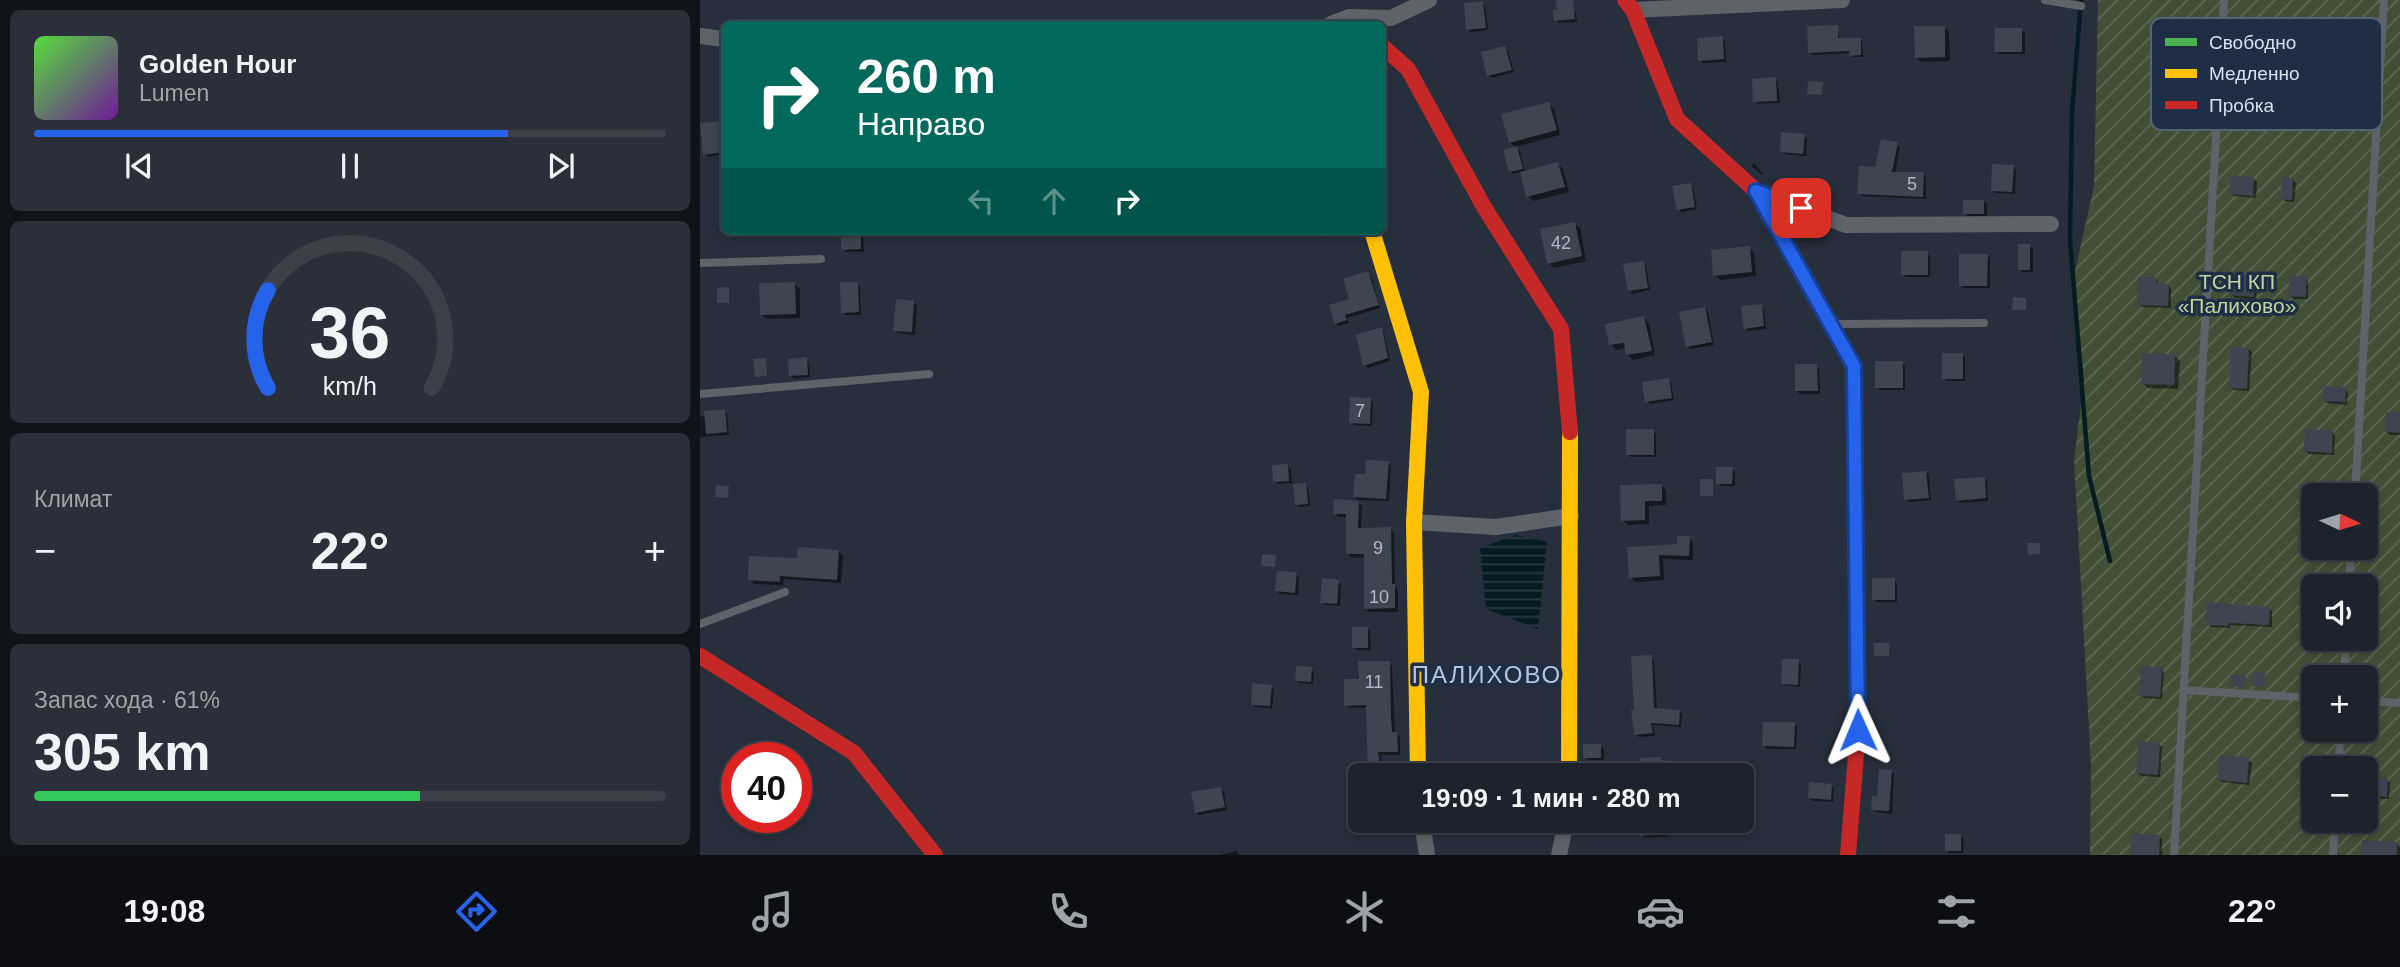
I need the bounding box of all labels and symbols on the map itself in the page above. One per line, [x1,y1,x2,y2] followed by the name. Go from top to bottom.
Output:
[2151,18,2382,130] legend
[2209,32,2296,53] text: Свободно
[2209,63,2299,84] text: Медленно
[2209,95,2274,116] text: Пробка
[1907,174,1917,194] house number: 5
[1771,178,1831,238] pin
[1551,233,1571,253] house number: 42
[2178,270,2296,317] park label: ТСН КП «Палихово»
[1355,401,1365,421] house number: 7
[2301,483,2378,560] north arrow
[1373,538,1383,558] house number: 9
[1369,587,1389,607] house number: 10
[1412,661,1562,688] district label: ПАЛИХОВО
[1365,672,1383,692] house number: 11
[1821,693,1895,767] position arrow
[721,742,812,833] speed limit sign: 40

